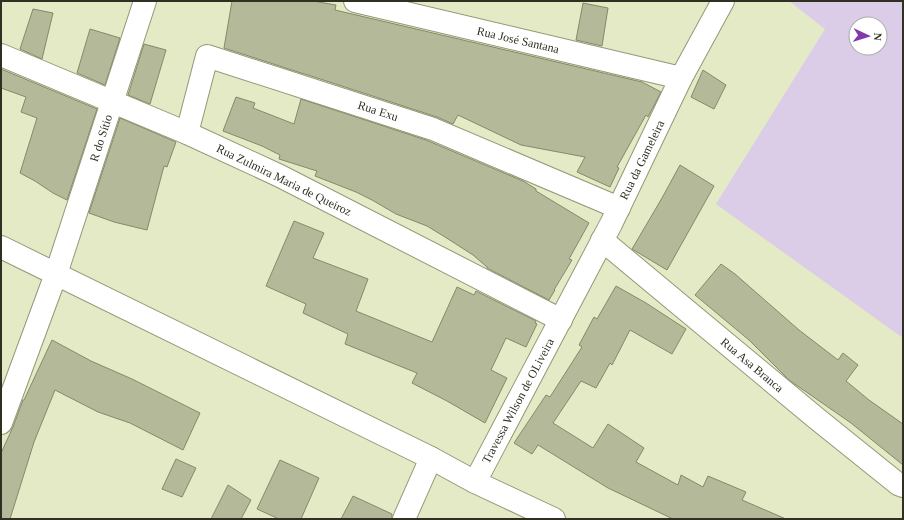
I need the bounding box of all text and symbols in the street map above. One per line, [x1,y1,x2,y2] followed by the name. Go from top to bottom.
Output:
[848,16,888,56] north arrow
[476,24,561,56] street label: Rua José Santana
[872,32,884,41] text: N
[356,98,400,124] street label: Rua Exu
[87,113,115,163] street label: R do Sítio
[617,117,668,202] street label: Rua da Gameleira
[214,141,354,219] street label: Rua Zulmira Maria de Queiroz
[479,335,557,466] street label: Travessa Wilson de OLiveira
[718,335,787,396] street label: Rua Asa Branca

